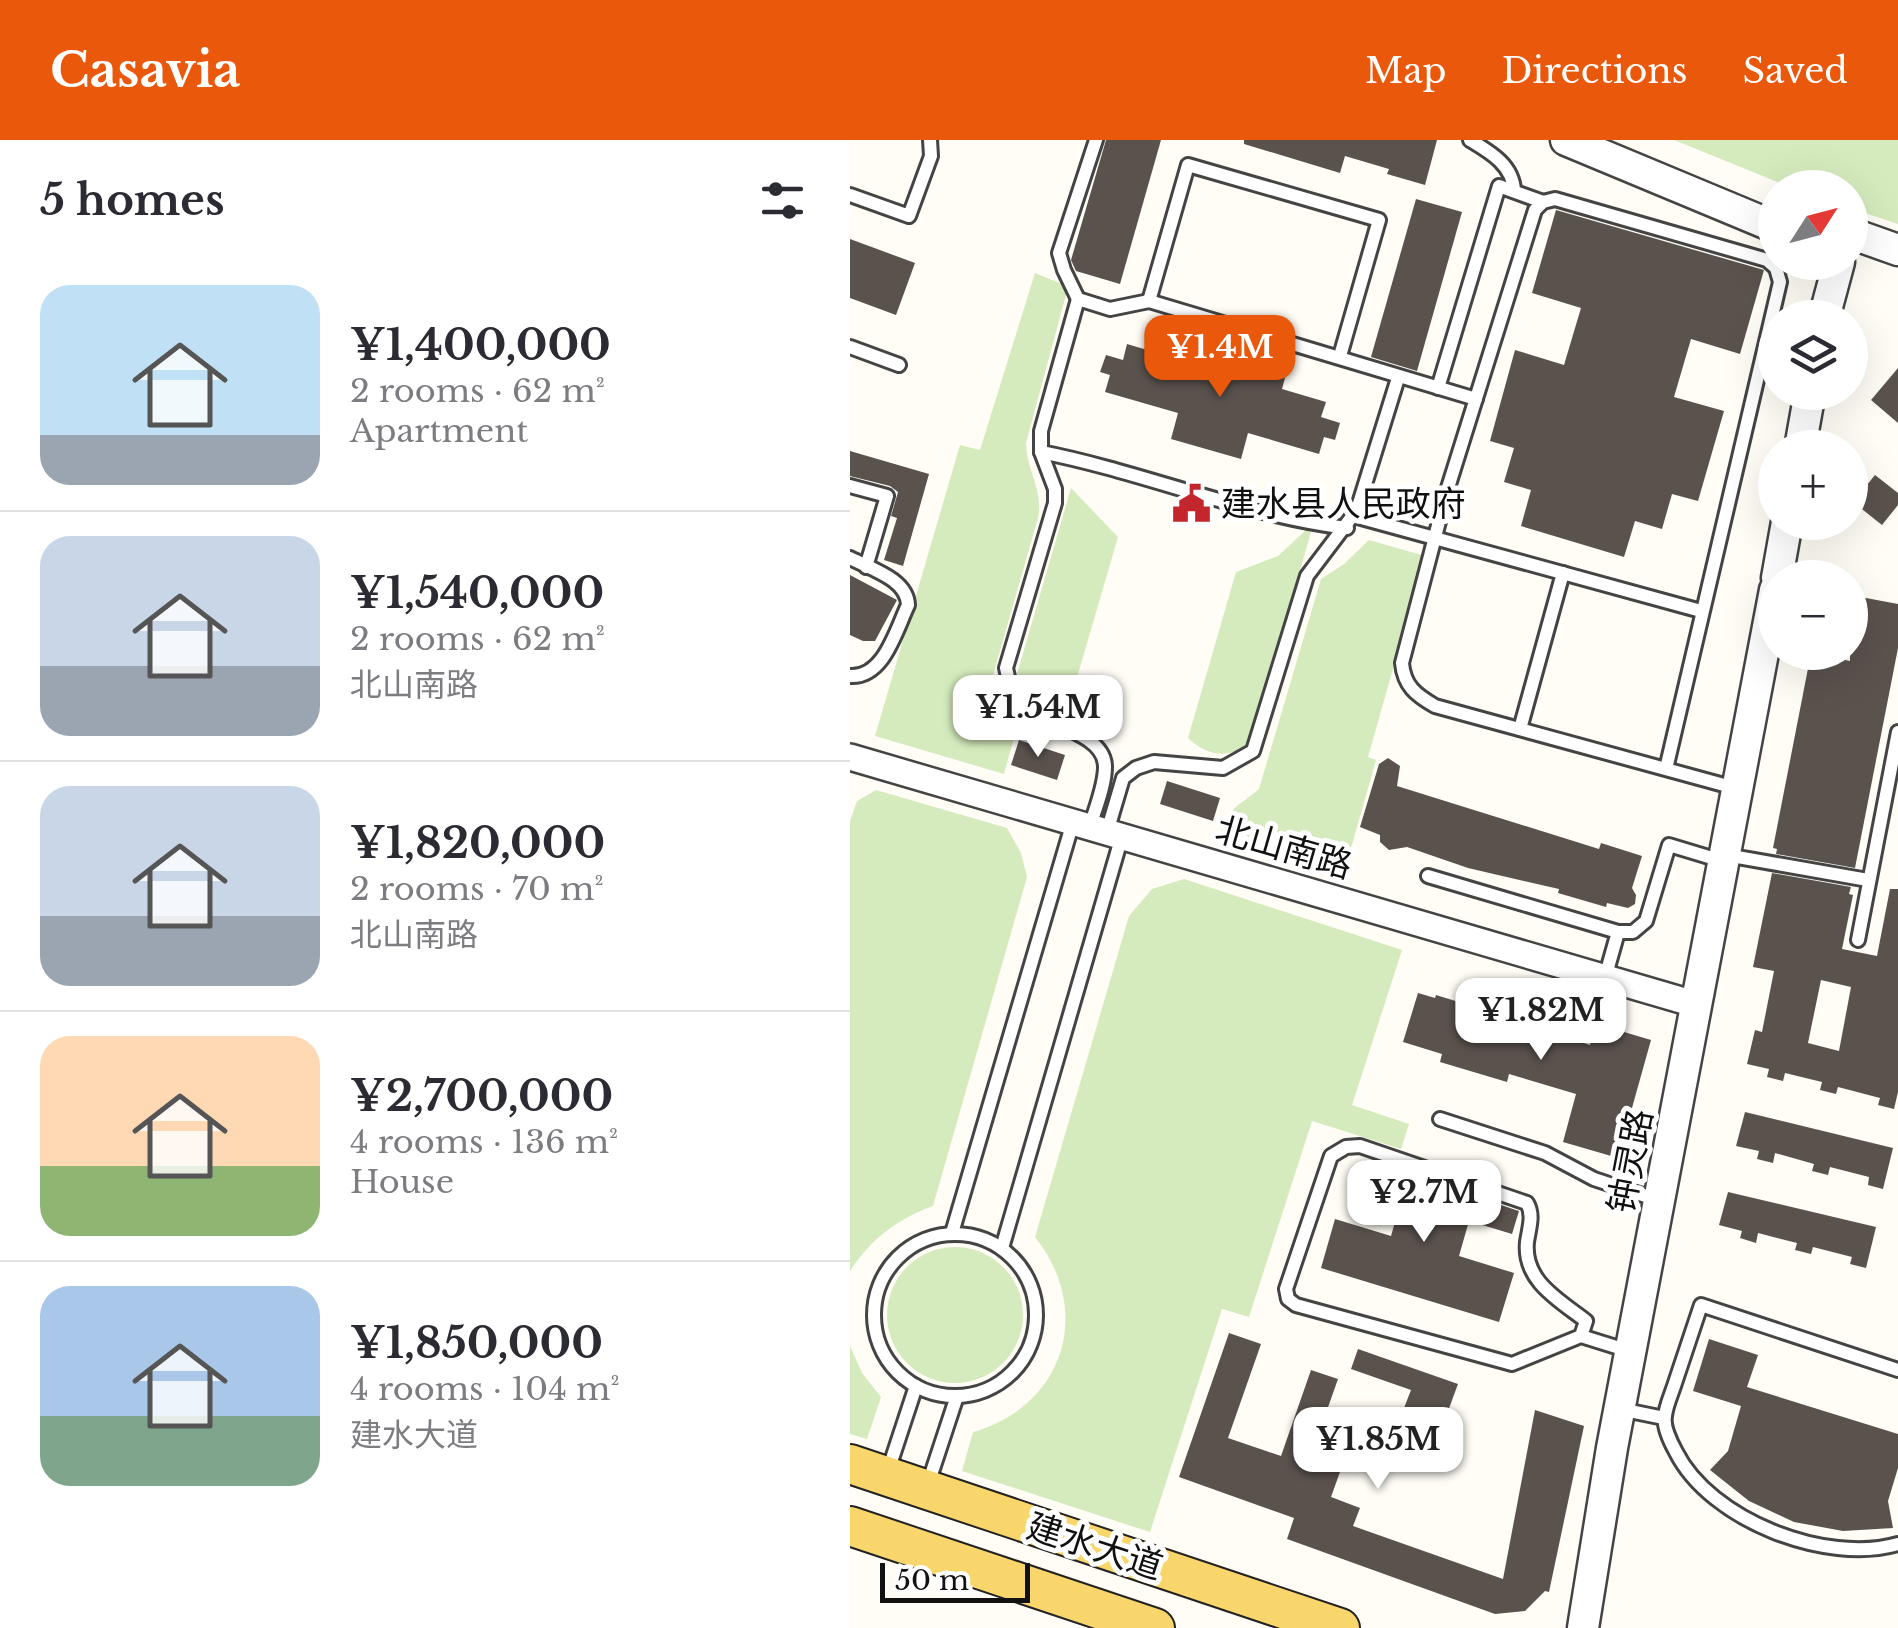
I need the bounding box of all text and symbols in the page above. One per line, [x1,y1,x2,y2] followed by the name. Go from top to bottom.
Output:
[50,40,241,100] text: Casavia
[1365,49,1446,92] text: Map
[1501,49,1687,92] text: Directions
[1742,49,1848,92] text: Saved
[1758,170,1868,280] north arrow
[1758,170,1868,670] map controls
[755,173,810,228] icon: filters
[40,174,224,226] text: 5 homes
[1758,300,1868,410] button: layers
[1150,315,1290,400] pin: ¥1.4M
[350,319,611,371] text: ¥1,400,000
[120,325,240,445] icon: home
[1166,327,1274,367] text: ¥1.4M
[350,371,605,411] text: 2 rooms · 62 m²
[350,411,528,451] text: Apartment
[1758,430,1868,540] button: +
[1170,482,1212,524] public building icon: 建水县人民政府
[1221,482,1466,525] place label: 建水县人民政府
[1758,560,1868,670] button: −
[350,567,604,619] text: ¥1,540,000
[120,576,240,696] icon: home
[350,619,605,659] text: 2 rooms · 62 m²
[350,665,478,705] text: 北山南路
[957,675,1119,760] pin: ¥1.54M
[975,687,1101,727] text: ¥1.54M
[1211,807,1357,887] street label: 北山南路
[350,817,605,869] text: ¥1,820,000
[120,826,240,946] icon: home
[350,869,604,909] text: 2 rooms · 70 m²
[350,915,478,955] text: 北山南路
[1460,978,1622,1063] pin: ¥1.82M
[1477,990,1605,1030] text: ¥1.82M
[350,1070,613,1122] text: ¥2,700,000
[120,1076,240,1196] icon: home
[1599,1105,1661,1217] street label: 钟灵路
[350,1122,618,1162] text: 4 rooms · 136 m²
[1354,1160,1494,1245] pin: ¥2.7M
[350,1162,454,1202] text: House
[1369,1172,1479,1212] text: ¥2.7M
[350,1317,603,1369] text: ¥1,850,000
[120,1326,240,1446] icon: home
[350,1369,620,1409] text: 4 rooms · 104 m²
[1297,1407,1459,1492] pin: ¥1.85M
[350,1415,478,1455] text: 建水大道
[1315,1419,1441,1459] text: ¥1.85M
[1022,1504,1168,1588] street label: 建水大道
[880,1558,1030,1602] scale bar
[895,1563,969,1598] text: 50 m

